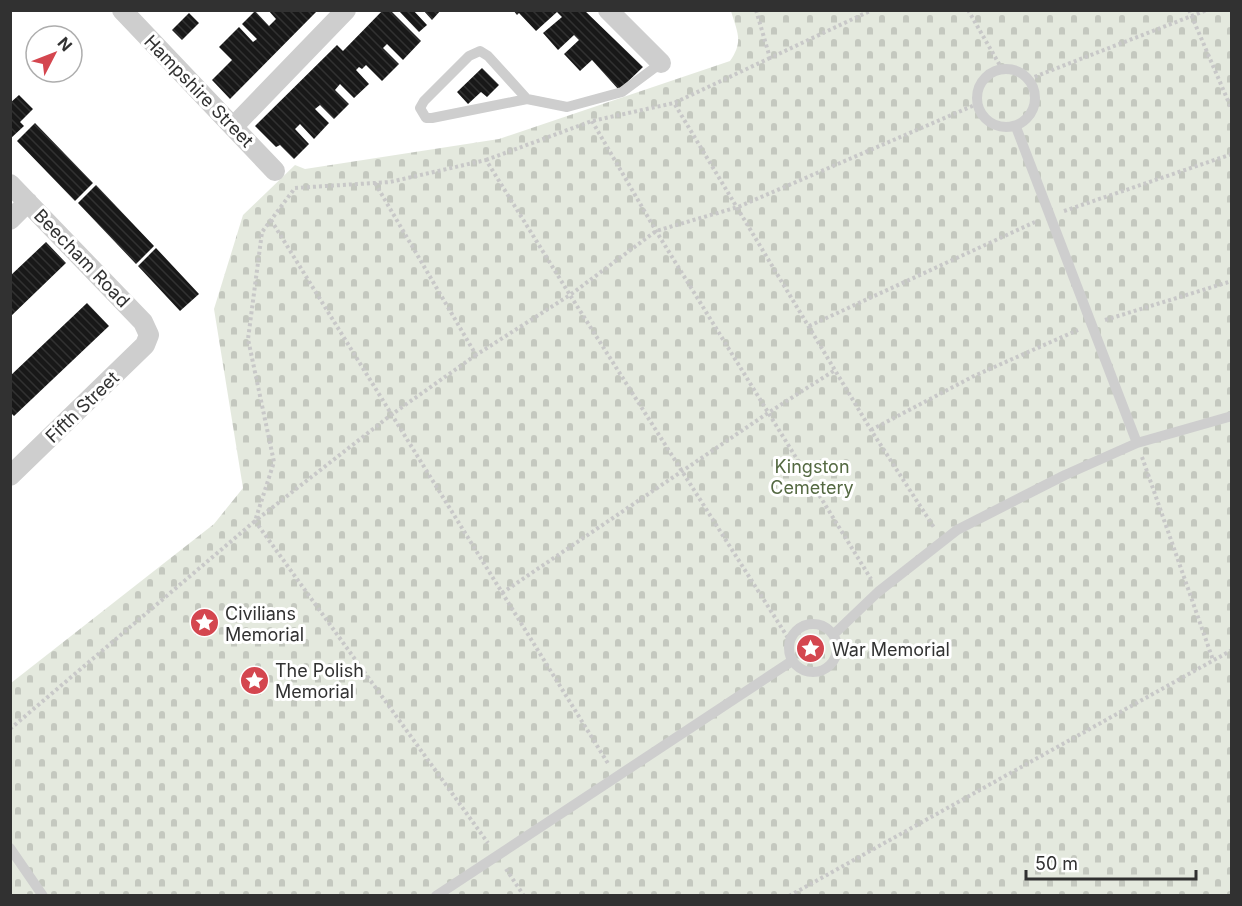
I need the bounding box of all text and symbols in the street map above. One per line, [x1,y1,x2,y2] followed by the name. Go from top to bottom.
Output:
[24,24,84,84] north arrow
[140,31,258,151] street label: Hampshire Street
[54,33,77,55] text: N
[30,205,134,311] street label: Beecham Road
[41,367,123,447] street label: Fifth Street
[770,456,854,498] park label: Kingston Cemetery
[225,603,304,645] place label: Civilians Memorial
[188,607,220,639] place icon: Civilians Memorial
[795,633,827,665] place icon: War Memorial
[832,639,950,660] place label: War Memorial
[275,660,364,702] place label: The Polish Memorial
[238,664,270,696] place icon: The Polish Memorial
[1026,843,1196,881] scale bar
[1035,853,1078,874] text: 50 m

